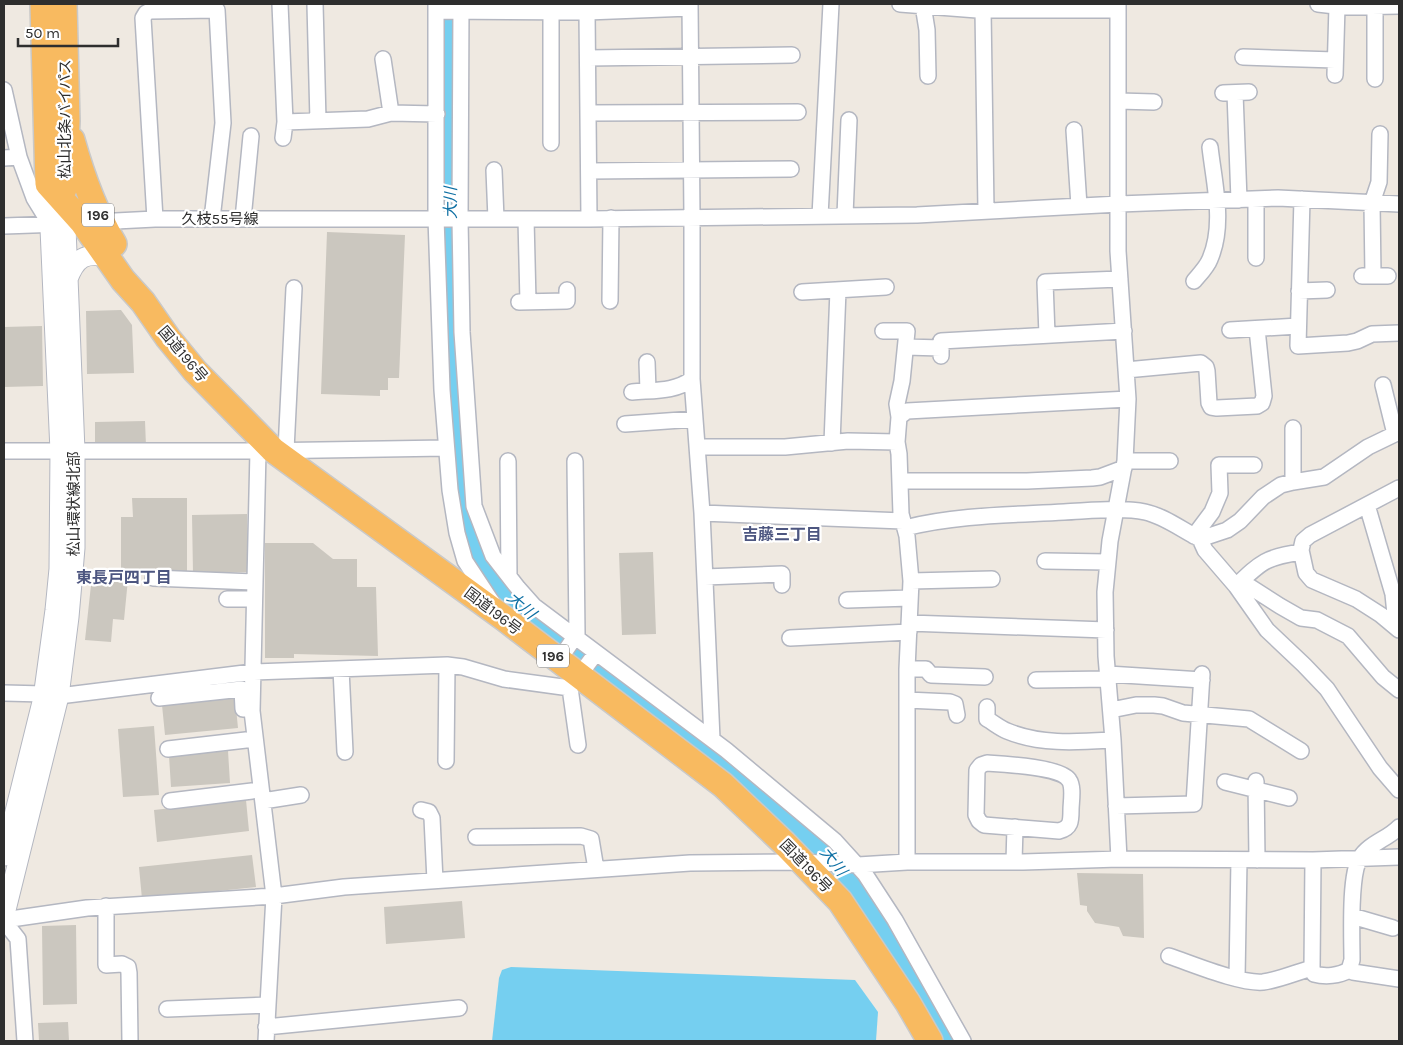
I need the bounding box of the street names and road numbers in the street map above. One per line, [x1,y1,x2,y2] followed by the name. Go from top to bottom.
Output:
[56,59,74,179] street label: 松山北条バイパス
[82,204,114,226] road number: 196
[182,210,258,228] street label: 久枝55号線
[154,322,212,386] street label: 国道196号
[65,451,83,557] street label: 松山環状線北部
[461,584,525,638] street label: 国道196号
[537,644,569,668] road number: 196
[776,836,836,896] street label: 国道196号

